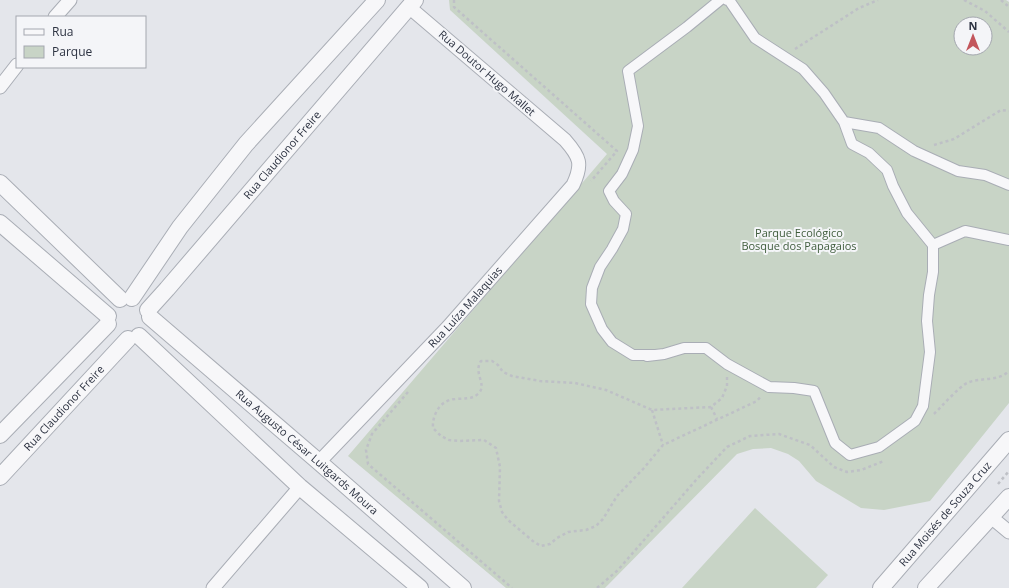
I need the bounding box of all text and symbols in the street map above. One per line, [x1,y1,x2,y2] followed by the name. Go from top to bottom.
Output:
[16,16,146,68] legend
[953,16,993,56] north arrow
[969,18,977,33] text: N
[52,23,73,40] text: Rua
[436,26,539,119] street label: Rua Doutor Hugo Mallet
[52,43,92,60] text: Parque
[240,107,324,202] street label: Rua Claudionor Freire
[741,225,857,253] park label: Parque Ecológico Bosque dos Papagaios
[424,263,505,351] street label: Rua Luíza Malaquias
[20,362,107,454] street label: Rua Claudionor Freire
[233,386,382,518] street label: Rua Augusto César Luitgards Moura
[895,458,994,569] street label: Rua Moisés de Souza Cruz

